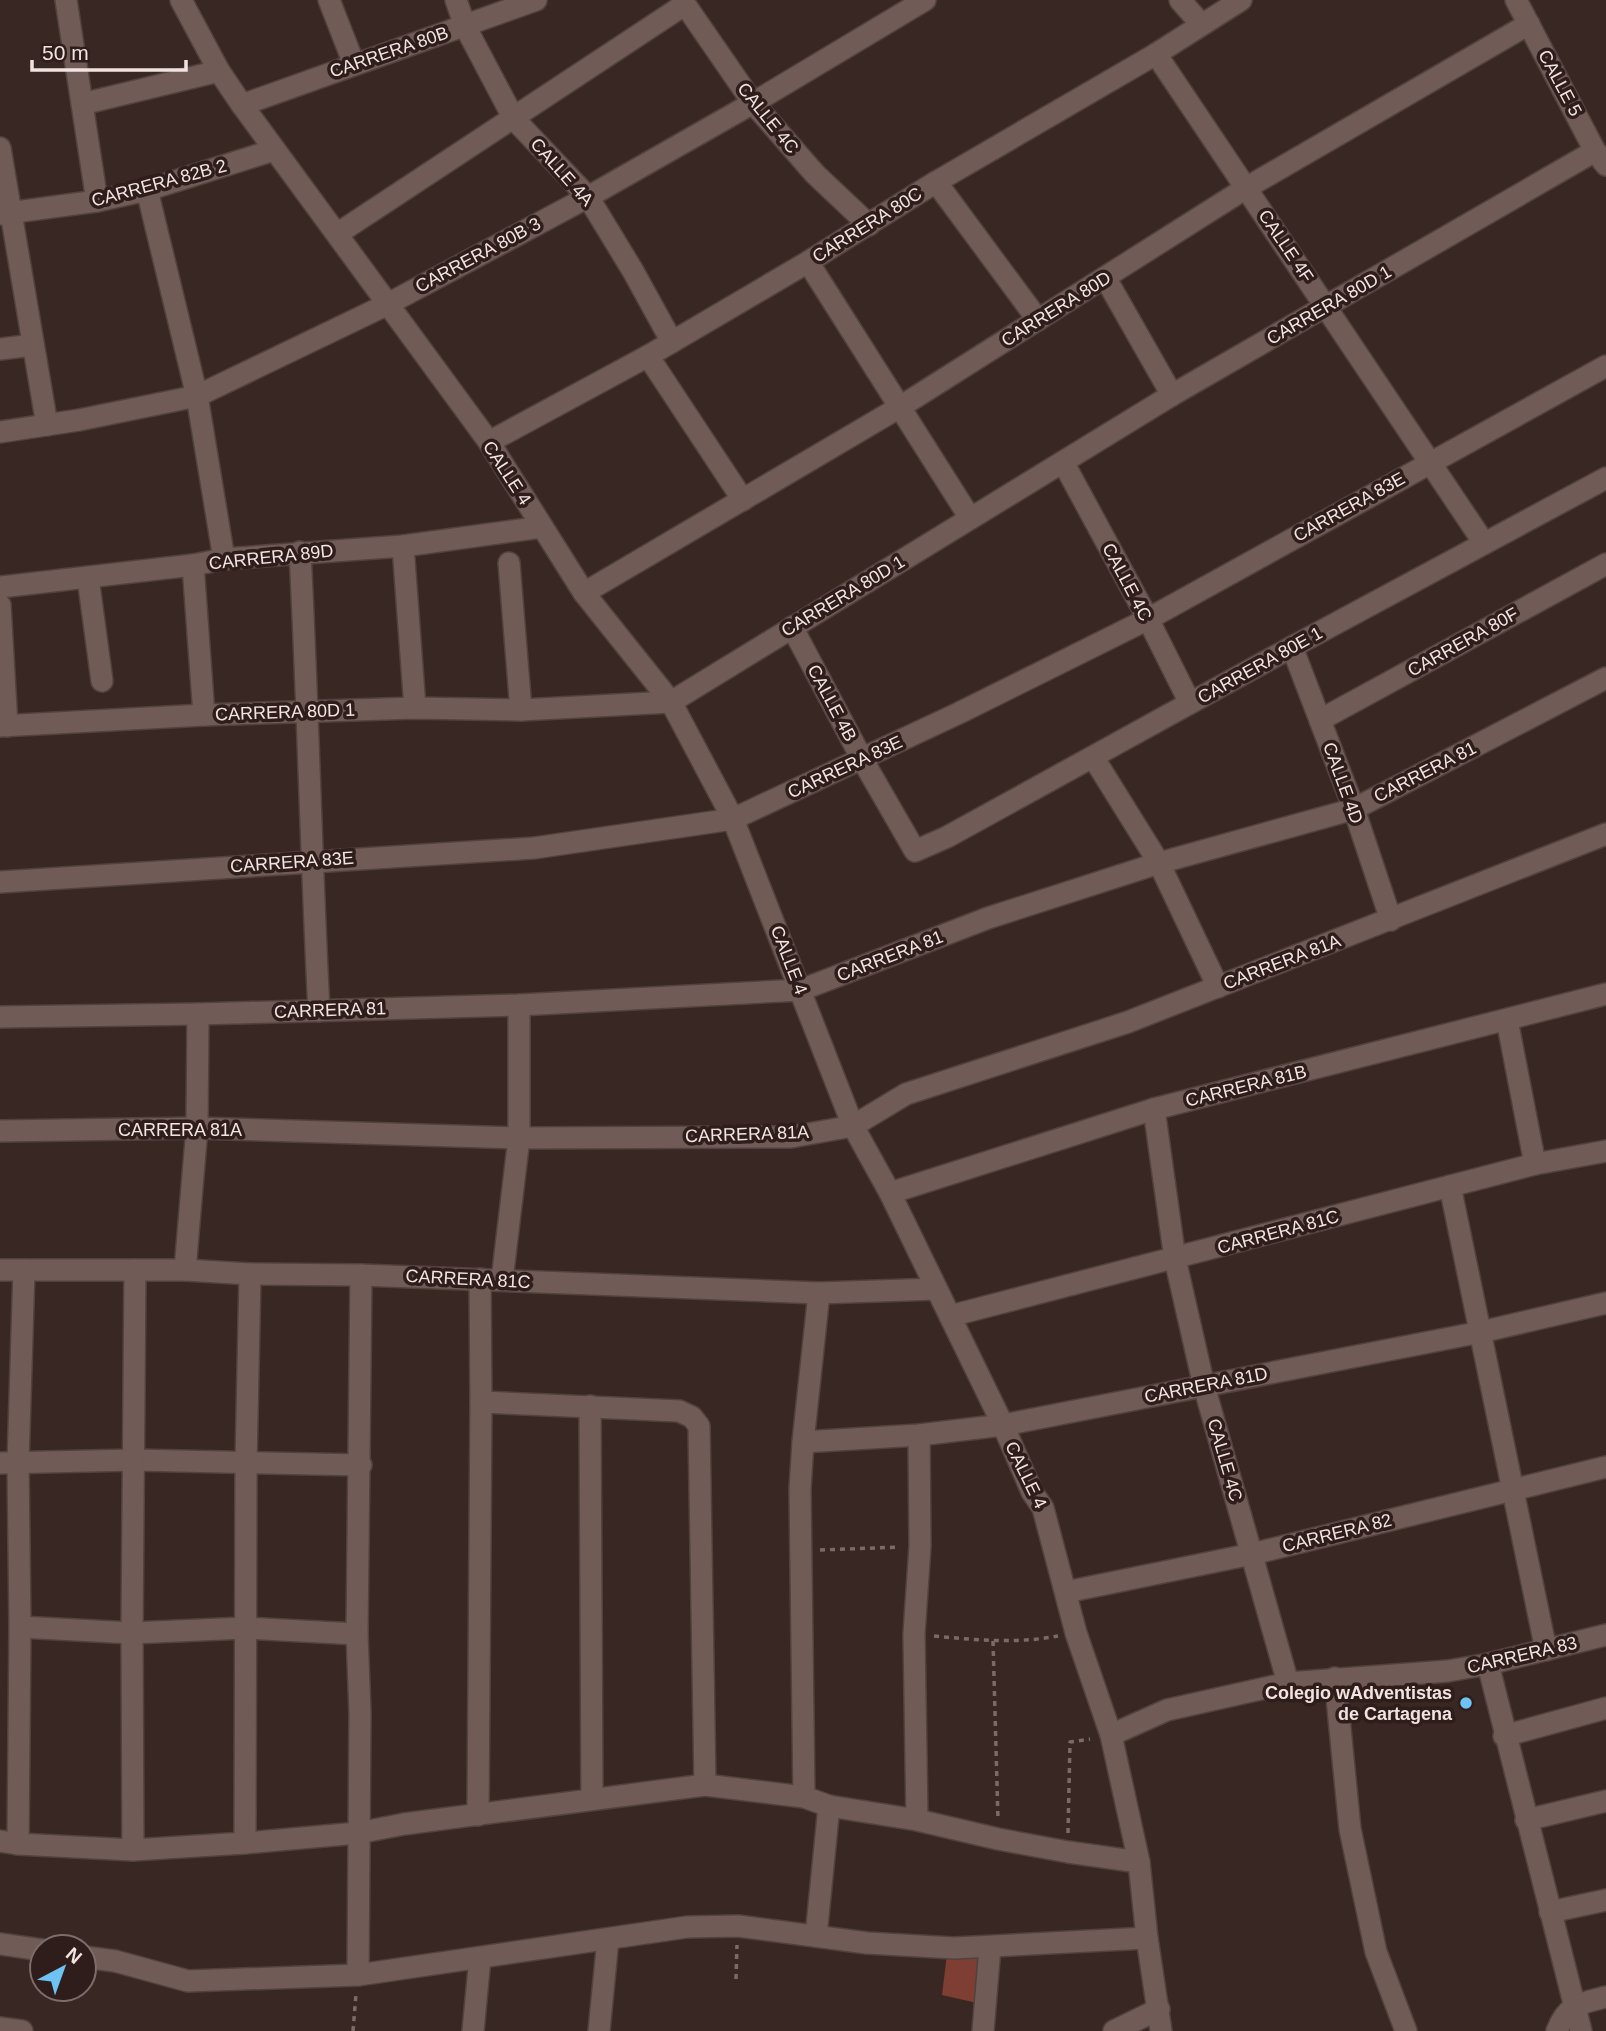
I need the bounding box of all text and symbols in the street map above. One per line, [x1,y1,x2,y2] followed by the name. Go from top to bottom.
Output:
[327,22,451,82] street label: CARRERA 80B
[32,28,186,72] scale bar
[42,41,89,64] text: 50 m
[1534,46,1586,120] street label: CALLE 5
[733,79,803,157] street label: CALLE 4C
[526,134,598,210] street label: CALLE 4A
[89,155,229,211] street label: CARRERA 82B 2
[809,183,925,267] street label: CARRERA 80C
[1254,206,1318,286] street label: CALLE 4F
[412,214,544,296] street label: CARRERA 80B 3
[1263,261,1395,349] street label: CARRERA 80D 1
[998,267,1114,351] street label: CARRERA 80D
[479,437,535,509] street label: CALLE 4
[1290,468,1408,546] street label: CARRERA 83E
[1098,540,1156,624] street label: CALLE 4C
[208,541,334,573] street label: CARRERA 89D
[778,551,908,641] street label: CARRERA 80D 1
[1404,603,1522,681] street label: CARRERA 80F
[1194,623,1326,707] street label: CARRERA 80E 1
[803,661,861,745] street label: CALLE 4B
[215,700,355,724] street label: CARRERA 80D 1
[785,732,905,802] street label: CARRERA 83E
[1371,738,1479,806] street label: CARRERA 81
[1319,740,1367,826] street label: CALLE 4D
[229,848,355,876] street label: CARRERA 83E
[767,923,811,997] street label: CALLE 4
[834,927,946,985] street label: CARRERA 81
[1221,930,1343,994] street label: CARRERA 81A
[274,998,386,1022] street label: CARRERA 81
[1183,1061,1309,1111] street label: CARRERA 81B
[118,1120,242,1140] street label: CARRERA 81A
[685,1122,809,1146] street label: CARRERA 81A
[1215,1206,1341,1258] street label: CARRERA 81C
[405,1266,531,1292] street label: CARRERA 81C
[1143,1363,1269,1407] street label: CARRERA 81D
[1204,1416,1246,1504] street label: CALLE 4C
[1001,1438,1051,1512] street label: CALLE 4
[1280,1510,1394,1556] street label: CARRERA 82
[1465,1633,1579,1677] street label: CARRERA 83
[1265,1683,1453,1724] place label: Colegio wAdventistas de Cartagena
[1458,1695,1474,1711] marker: Colegio wAdventistas de Cartagena
[28,1933,98,2003] north arrow
[62,1943,86,1968] text: N

